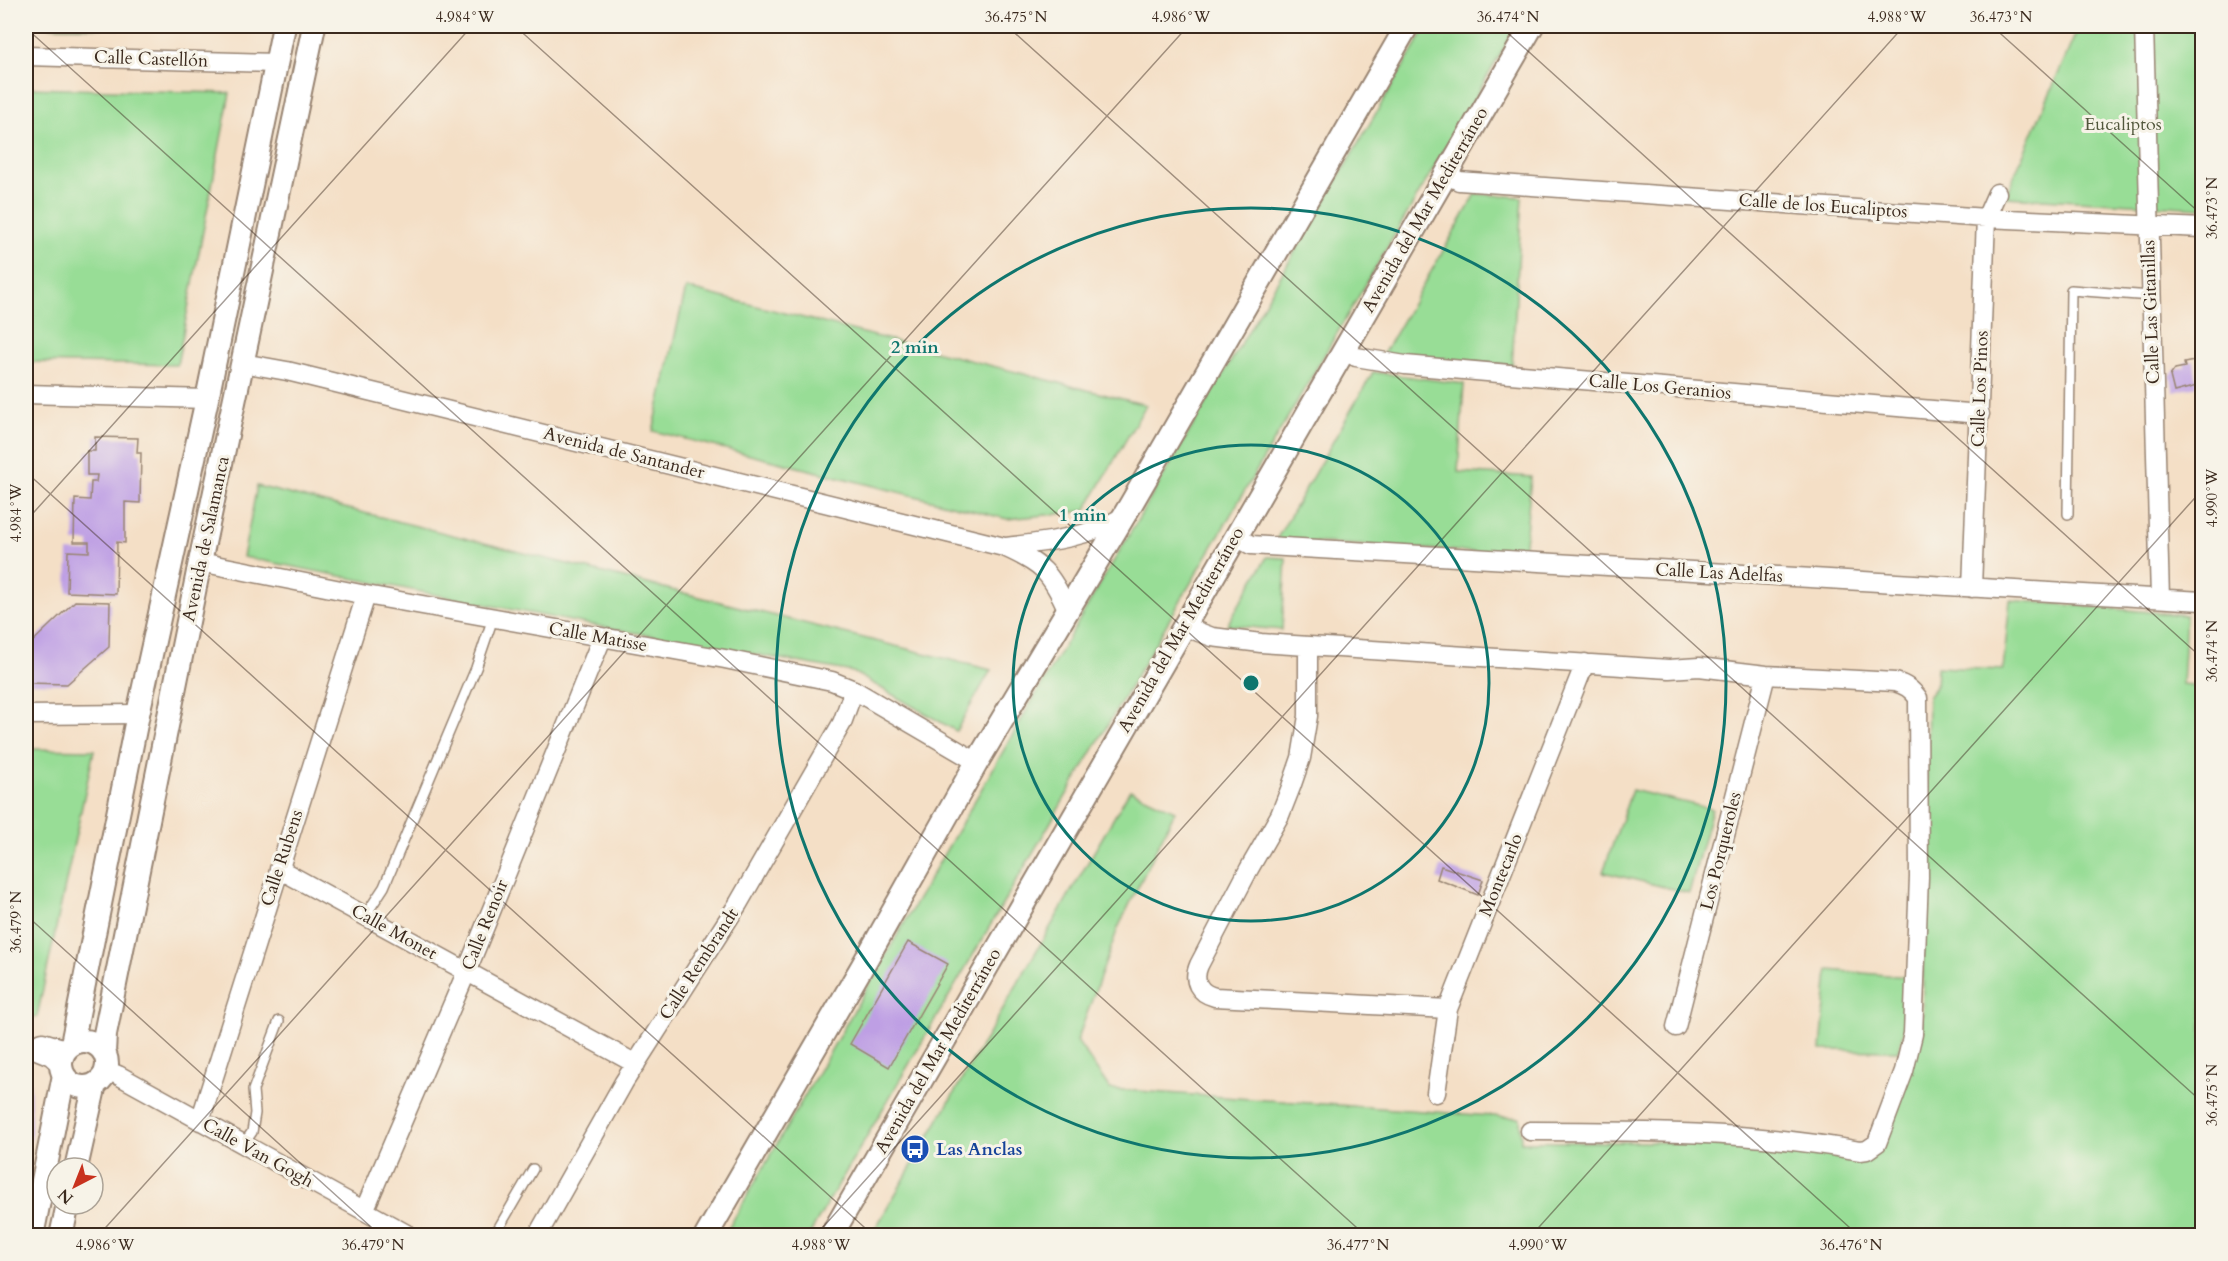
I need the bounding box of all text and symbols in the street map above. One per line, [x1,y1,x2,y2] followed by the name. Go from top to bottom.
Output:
[436,7,495,27] text: 4.984°W
[985,7,1048,27] text: 36.475°N
[1152,7,1211,27] text: 4.986°W
[1477,7,1540,27] text: 36.474°N
[1868,7,1927,27] text: 4.988°W
[1970,7,2033,27] text: 36.473°N
[93,45,209,74] street label: Calle Castellón
[1356,102,1494,317] street label: Avenida del Mar Mediterráneo
[2084,112,2162,137] park label: Eucaliptos
[2202,176,2222,239] text: 36.473°N
[1738,188,1908,224] street label: Calle de los Eucaliptos
[2136,239,2166,385] street label: Calle Las Gitanillas
[1965,330,1995,448] street label: Calle Los Pinos
[891,335,939,360] text: 2 min
[1588,368,1732,406] street label: Calle Los Geranios
[541,421,708,485] street label: Avenida de Santander
[176,454,236,624] street label: Avenida de Salamanca
[2202,468,2222,527] text: 4.990°W
[6,483,26,542] text: 4.984°W
[1059,503,1107,528] text: 1 min
[1112,522,1250,737] street label: Avenida del Mar Mediterráneo
[1655,557,1783,589] street label: Calle Las Adelfas
[547,616,649,658] street label: Calle Matisse
[2202,619,2222,682] text: 36.474°N
[1241,673,1261,693] centre of rings
[1694,789,1748,913] street label: Los Porqueroles
[255,807,309,909] street label: Calle Rubens
[1473,829,1529,920] street label: Montecarlo
[455,875,515,974] street label: Calle Renoir
[6,890,26,953] text: 36.479°N
[347,898,442,966] street label: Calle Monet
[653,903,745,1025] street label: Calle Rembrandt
[869,943,1007,1158] street label: Avenida del Mar Mediterráneo
[2202,1063,2222,1126] text: 36.475°N
[198,1112,318,1194] street label: Calle Van Gogh
[899,1133,931,1165] bus stop icon: Las Anclas
[936,1137,1023,1162] place label: Las Anclas
[45,1156,105,1216] north arrow
[53,1184,78,1209] text: N
[76,1235,135,1255] text: 4.986°W
[342,1235,405,1255] text: 36.479°N
[792,1235,851,1255] text: 4.988°W
[1327,1235,1390,1255] text: 36.477°N
[1509,1235,1568,1255] text: 4.990°W
[1820,1235,1883,1255] text: 36.476°N

